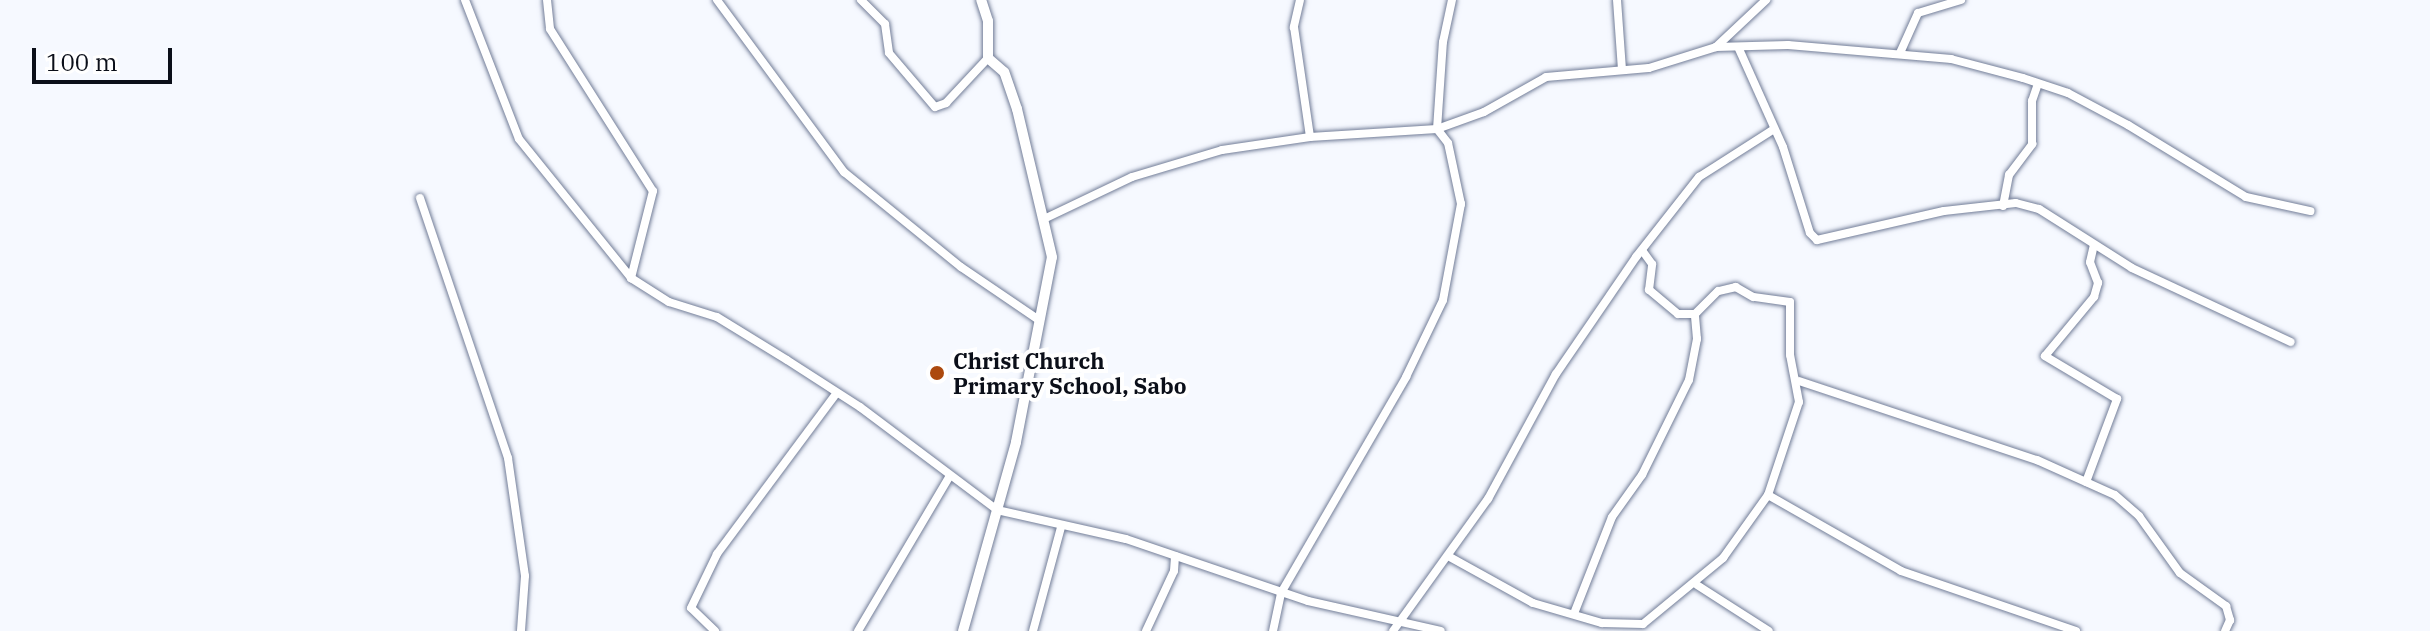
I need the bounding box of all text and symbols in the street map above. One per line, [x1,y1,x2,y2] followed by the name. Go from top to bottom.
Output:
[36,32,176,82] scale bar
[46,46,118,78] text: 100 m
[953,347,1187,398] place label: Christ Church Primary School, Sabo
[928,364,946,382] marker: Christ Church Primary School, Sabo

